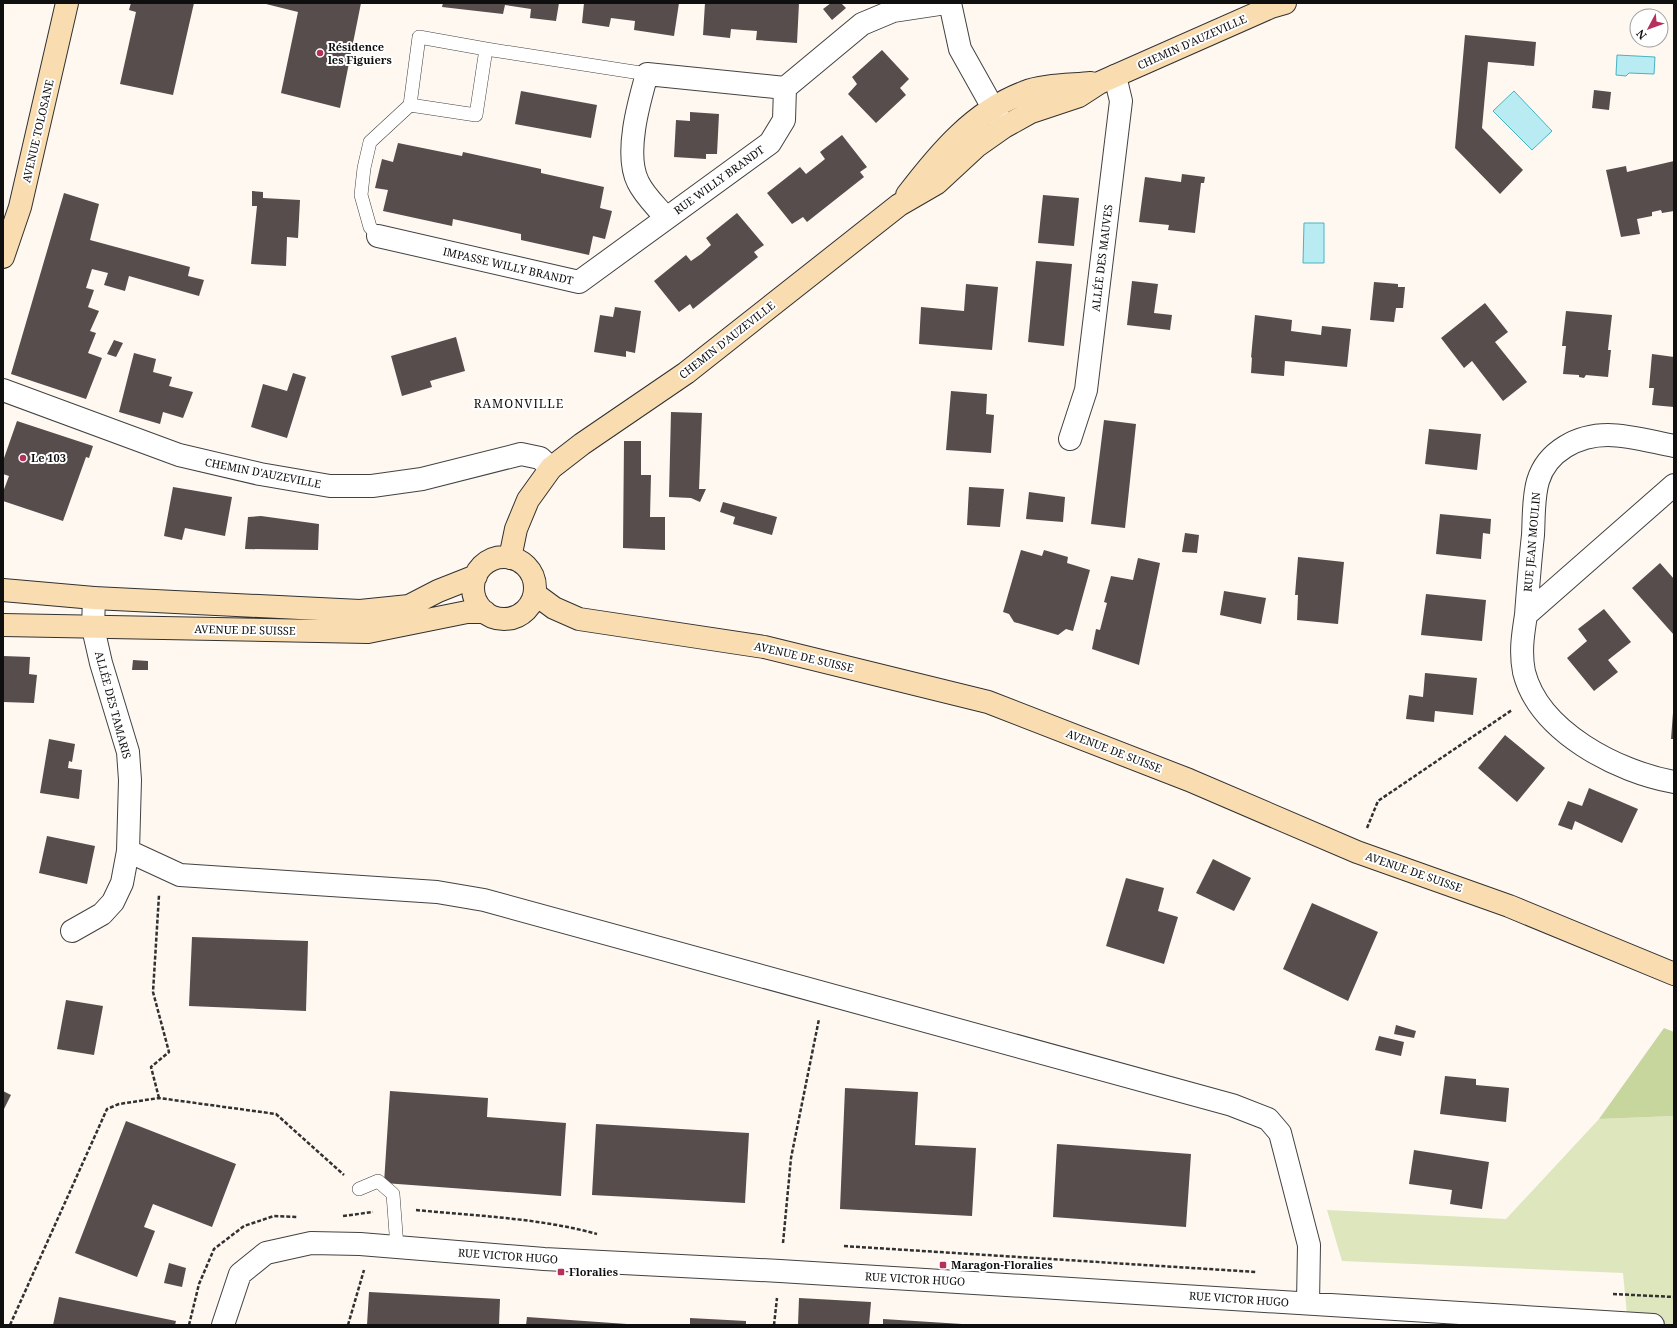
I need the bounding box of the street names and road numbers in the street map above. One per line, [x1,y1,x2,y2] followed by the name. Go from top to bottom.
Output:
[1135,11,1249,72] street label: CHEMIN D'AUZEVILLE
[18,78,57,184] street label: AVENUE TOLOSANE
[671,142,767,217] street label: RUE WILLY BRANDT
[1087,204,1116,312] street label: ALLÉE DES MAUVES
[441,243,575,288] street label: IMPASSE WILLY BRANDT
[676,297,778,382] street label: CHEMIN D'AUZEVILLE
[204,454,323,491] street label: CHEMIN D'AUZEVILLE
[1520,491,1543,592] street label: RUE JEAN MOULIN
[194,621,296,638] street label: AVENUE DE SUISSE
[753,638,855,675] street label: AVENUE DE SUISSE
[92,649,135,760] street label: ALLÉE DES TAMARIS
[1064,725,1164,776] street label: AVENUE DE SUISSE
[1364,848,1465,895] street label: AVENUE DE SUISSE
[457,1245,559,1266] street label: RUE VICTOR HUGO
[865,1268,966,1289] street label: RUE VICTOR HUGO
[1188,1288,1290,1309] street label: RUE VICTOR HUGO

